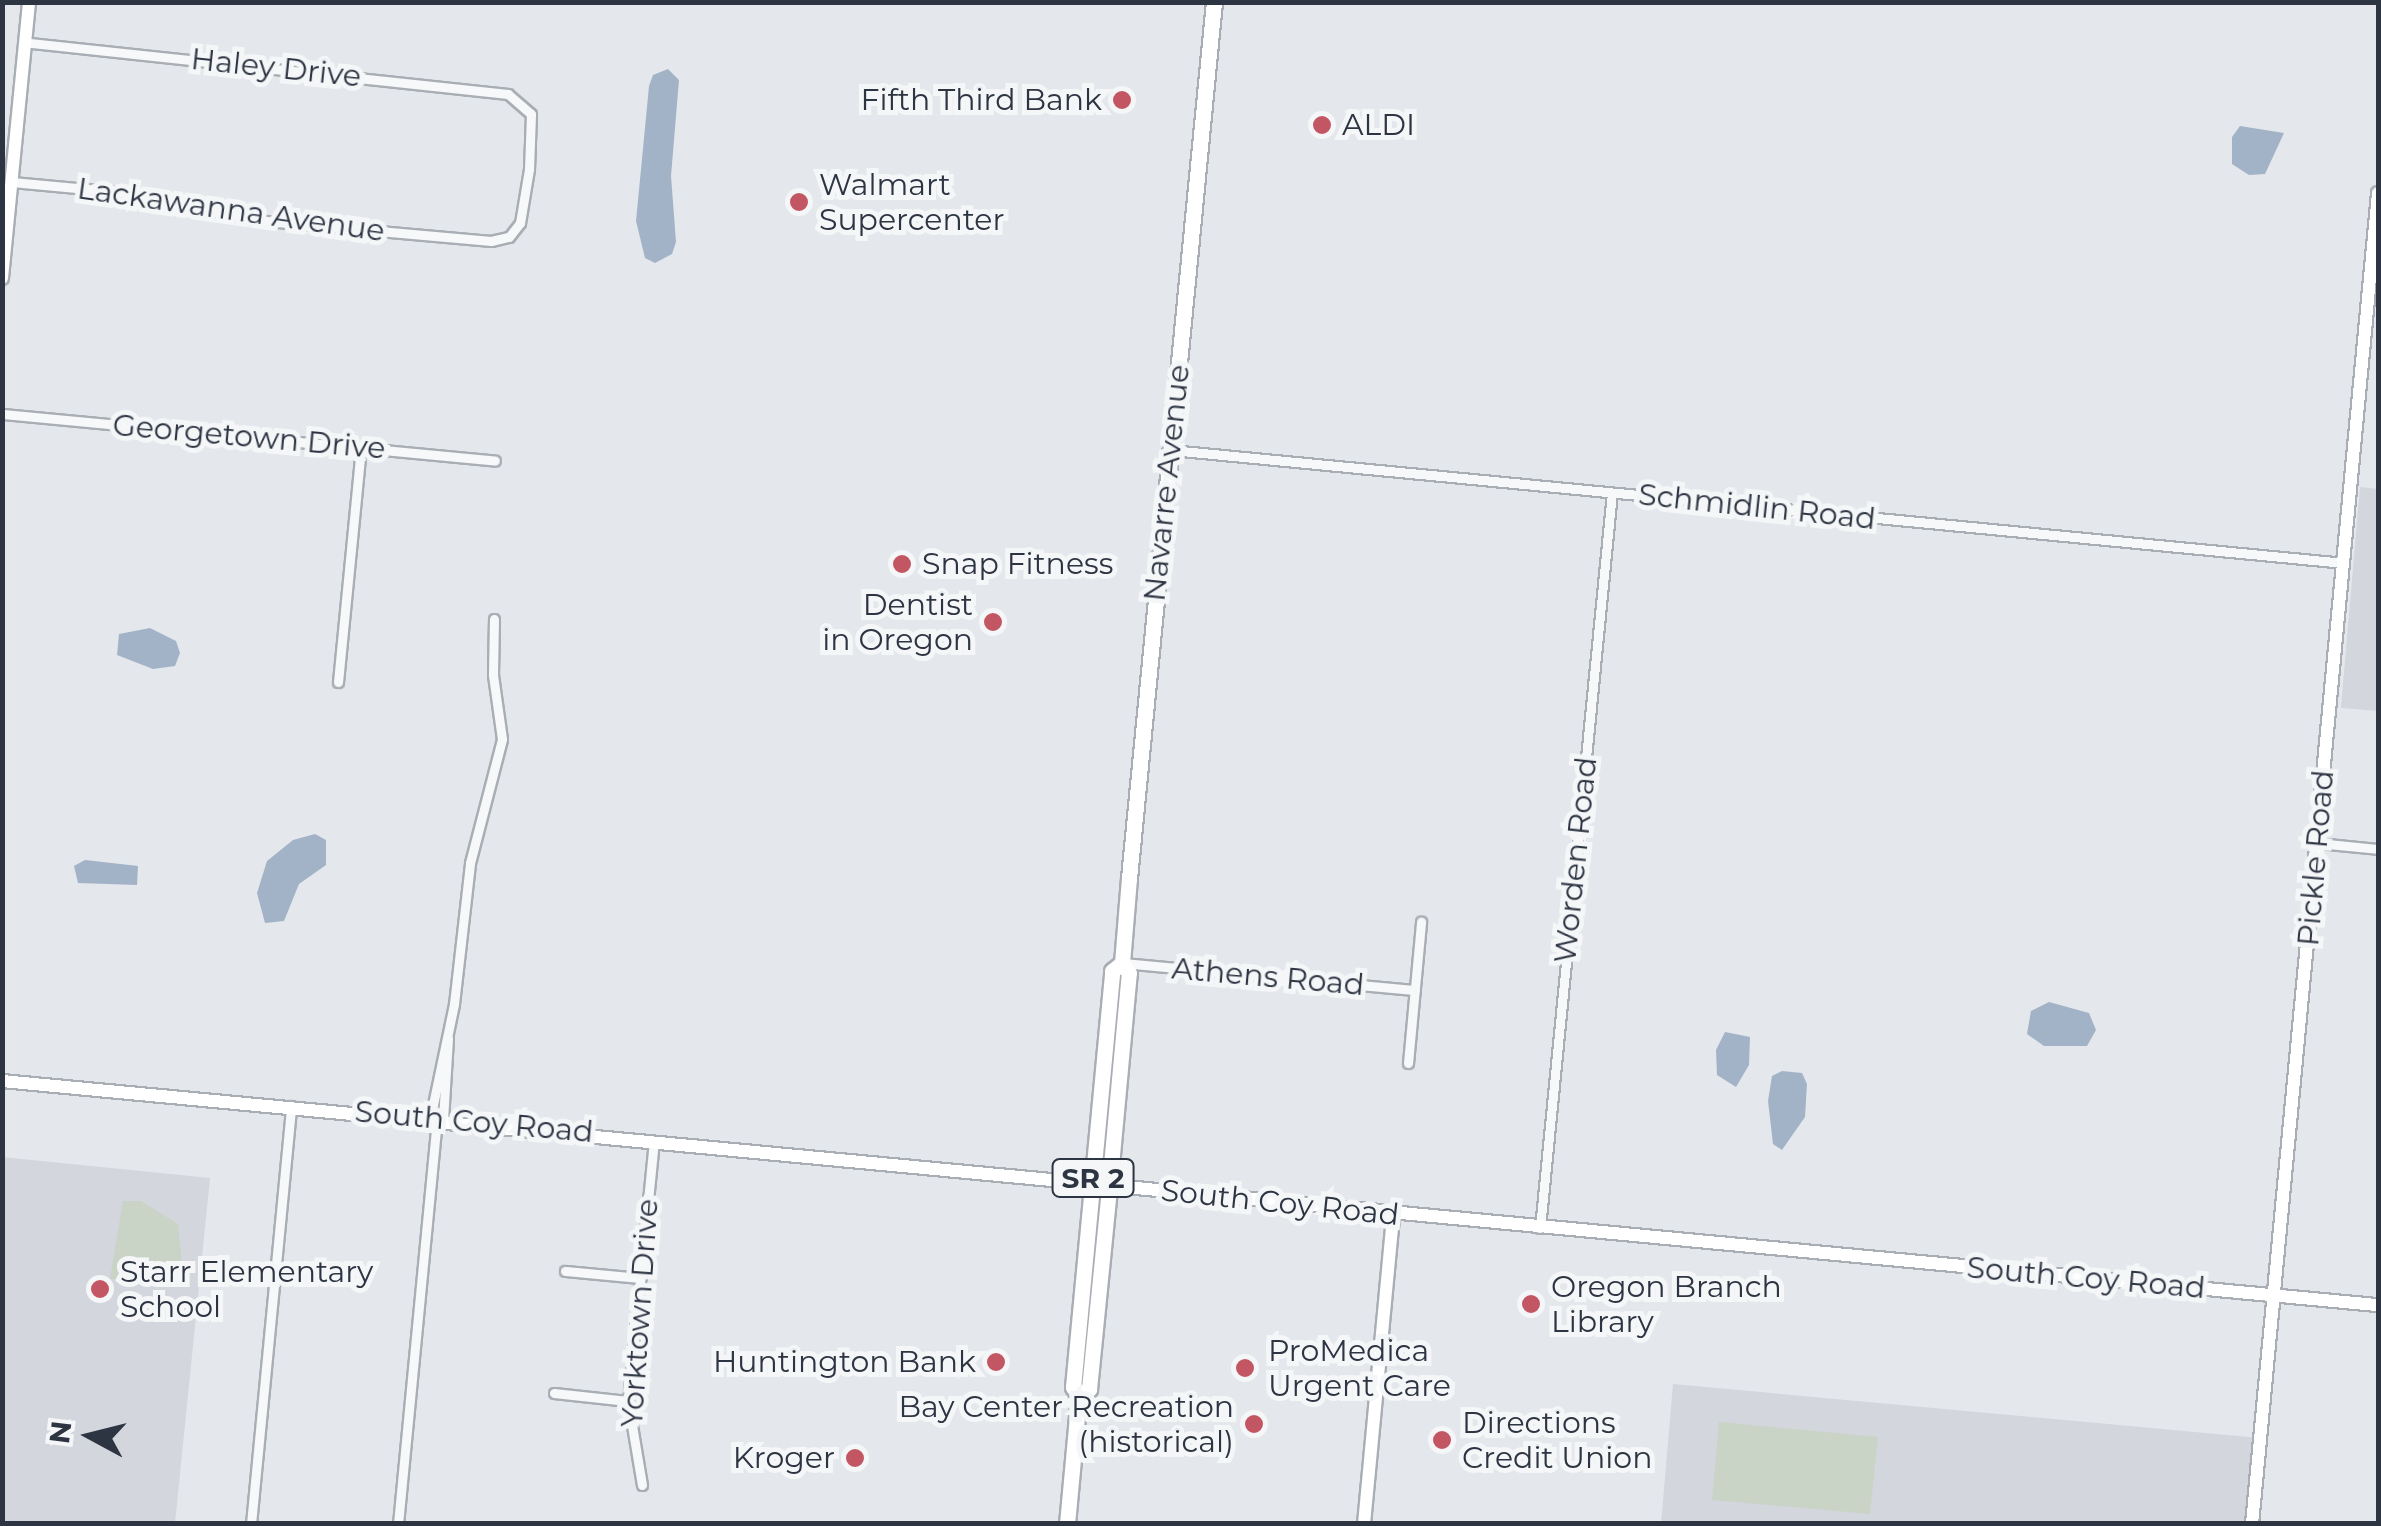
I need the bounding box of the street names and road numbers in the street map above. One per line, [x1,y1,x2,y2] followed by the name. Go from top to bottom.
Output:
[189,41,363,95] street label: Haley Drive
[75,171,387,249] street label: Lackawanna Avenue
[1137,363,1197,603] street label: Navarre Avenue
[111,407,387,467] street label: Georgetown Drive
[1637,477,1877,537] street label: Schmidlin Road
[1547,755,1605,965] street label: Worden Road
[2290,768,2342,948] street label: Pickle Road
[1170,951,1366,1003] street label: Athens Road
[353,1094,595,1150] street label: South Coy Road
[1050,1155,1136,1201] road number: SR 2
[1159,1173,1401,1233] street label: South Coy Road
[614,1198,666,1428] street label: Yorktown Drive
[1965,1250,2207,1306] street label: South Coy Road

